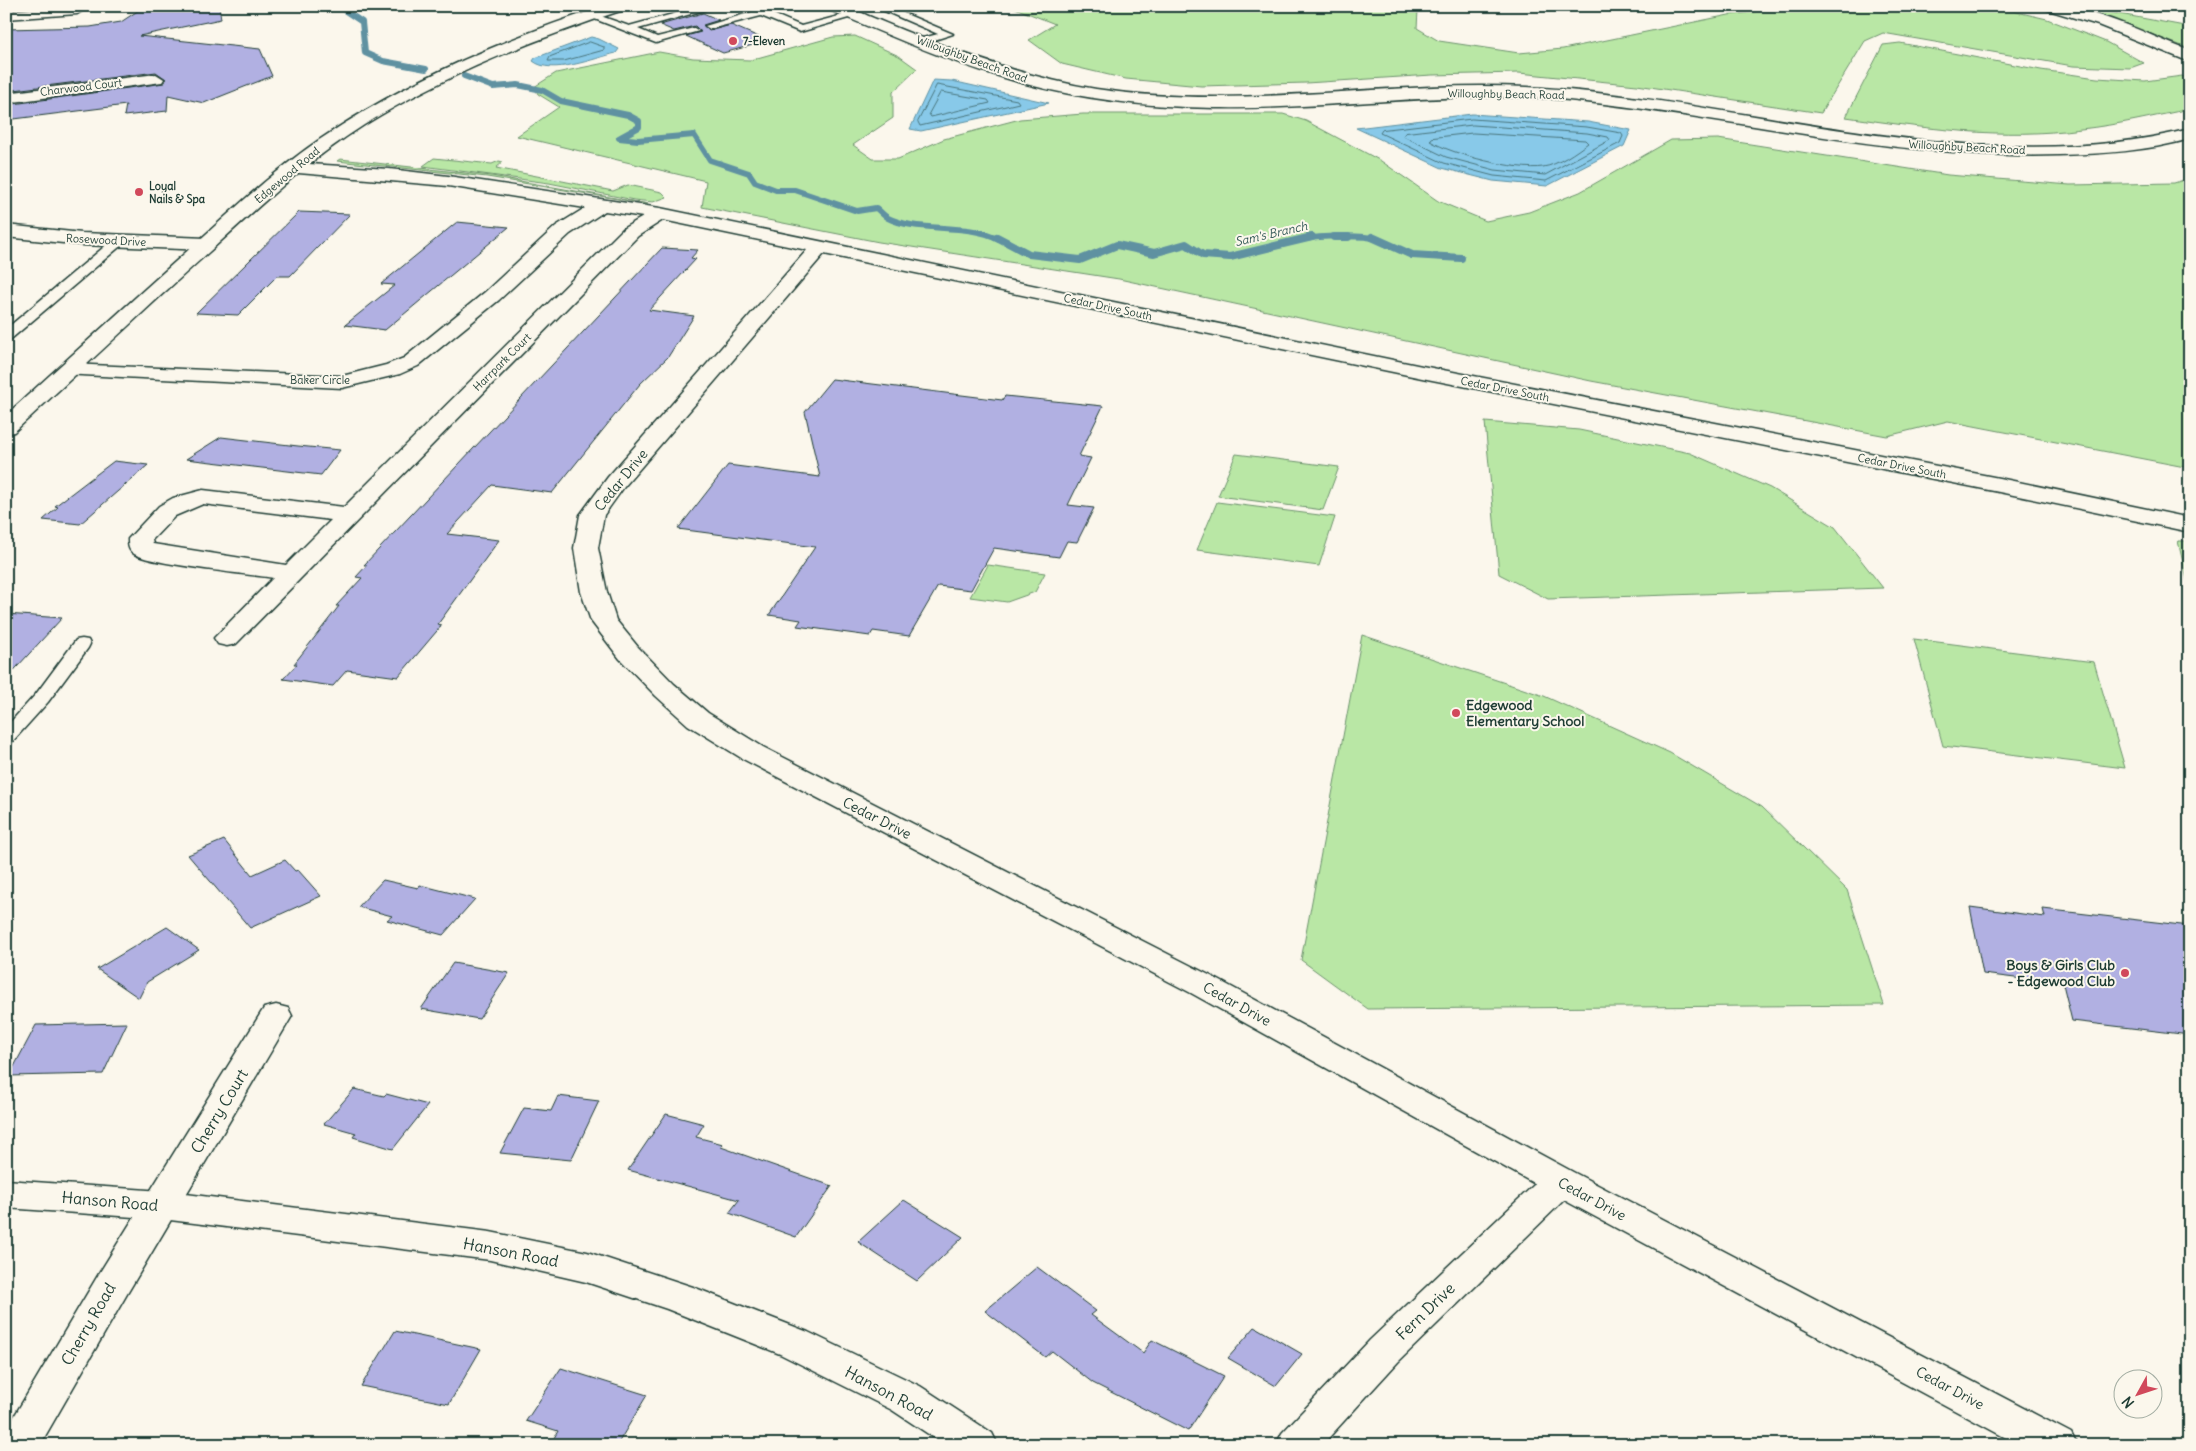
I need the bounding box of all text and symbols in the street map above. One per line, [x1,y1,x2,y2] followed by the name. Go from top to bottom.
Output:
[915,32,1030,86] street label: Willoughby Beach Road
[743,34,786,48] place label: 7-Eleven
[727,35,739,47] marker: 7-Eleven
[39,75,123,99] street label: Charwood Court
[1447,86,1565,102] street label: Willoughby Beach Road
[1908,137,2026,157] street label: Willoughby Beach Road
[252,143,323,206] street label: Edgewood Road
[149,179,206,207] place label: Loyal Nails & Spa
[133,186,145,198] marker: Loyal Nails & Spa
[1233,218,1310,249] water label: Sam's Branch
[66,231,146,249] street label: Rosewood Drive
[1062,291,1154,323] street label: Cedar Drive South
[470,330,534,394] street label: Harrpark Court
[290,373,350,387] street label: Baker Circle
[1459,374,1551,404] street label: Cedar Drive South
[590,445,652,515] street label: Cedar Drive
[1856,451,1948,481] street label: Cedar Drive South
[1466,696,1584,730] place label: Edgewood Elementary School
[1450,707,1462,719] marker: Edgewood Elementary School
[840,793,914,843] street label: Cedar Drive
[2006,956,2115,990] place label: Boys & Girls Club - Edgewood Club
[2119,967,2131,979] marker: Boys & Girls Club - Edgewood Club
[1200,978,1274,1030] street label: Cedar Drive
[186,1065,252,1157] street label: Cherry Court
[1555,1173,1629,1225] street label: Cedar Drive
[61,1187,159,1215] street label: Hanson Road
[462,1233,560,1271] street label: Hanson Road
[1391,1278,1459,1344] street label: Fern Drive
[56,1279,120,1369] street label: Cherry Road
[842,1361,936,1425] street label: Hanson Road
[1913,1362,1987,1414] street label: Cedar Drive
[2114,1368,2164,1418] north arrow
[2118,1393,2138,1412] text: N

